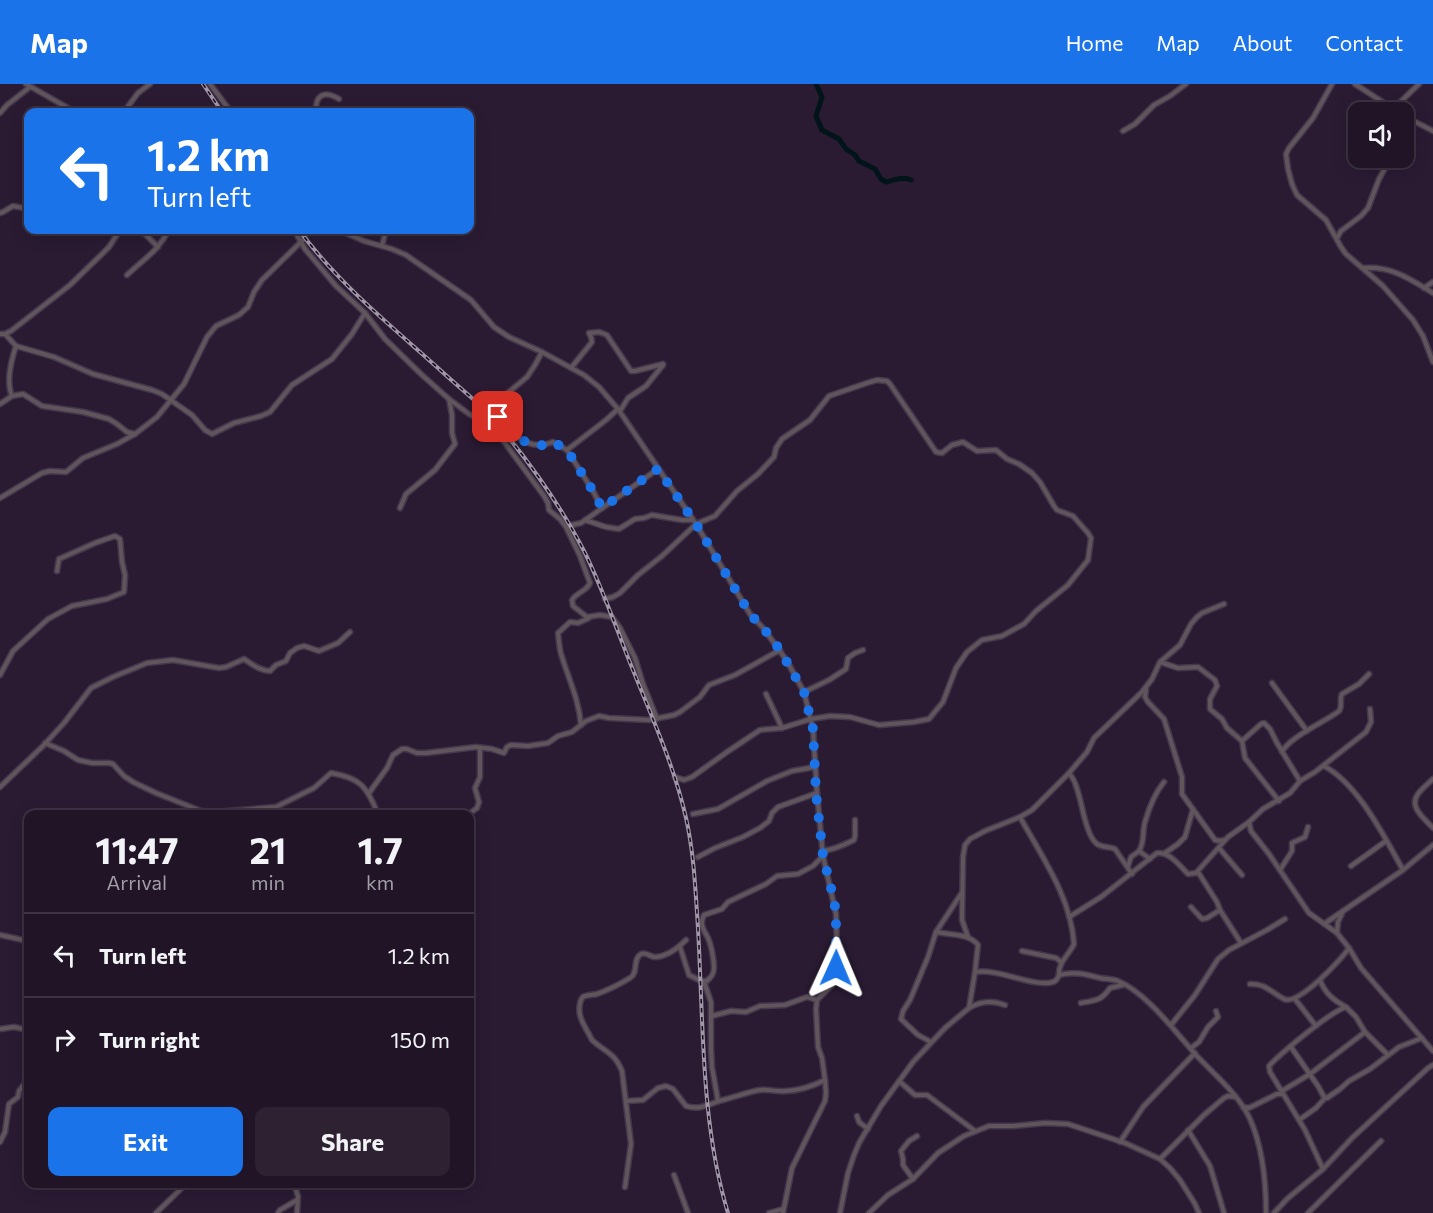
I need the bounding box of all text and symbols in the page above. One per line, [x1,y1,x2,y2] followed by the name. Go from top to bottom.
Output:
[30,25,88,59] text: Map
[1066,30,1123,55] text: Home
[1156,30,1200,55] text: Map
[1233,30,1292,55] text: About
[1325,30,1403,55] text: Contact
[1348,102,1414,168] map controls
[1348,102,1414,168] button: sound
[147,128,270,180] text: 1.2 km
[48,132,126,210] icon: left
[147,180,251,213] text: Turn left
[472,391,523,442] pin
[481,400,514,433] icon: arrive
[95,827,178,871] text: 11:47
[250,827,286,871] text: 21
[358,827,403,871] text: 1.7
[107,870,167,894] text: Arrival
[251,870,285,894] text: min
[366,870,394,894] text: km
[804,936,868,1000] position arrow
[48,939,81,972] icon: left
[99,942,186,969] text: Turn left
[388,942,450,969] text: 1.2 km
[48,1023,81,1056] icon: right
[99,1026,200,1053] text: Turn right
[390,1026,450,1053] text: 150 m
[48,1107,243,1176] button: Exit
[255,1107,450,1176] button: Share

